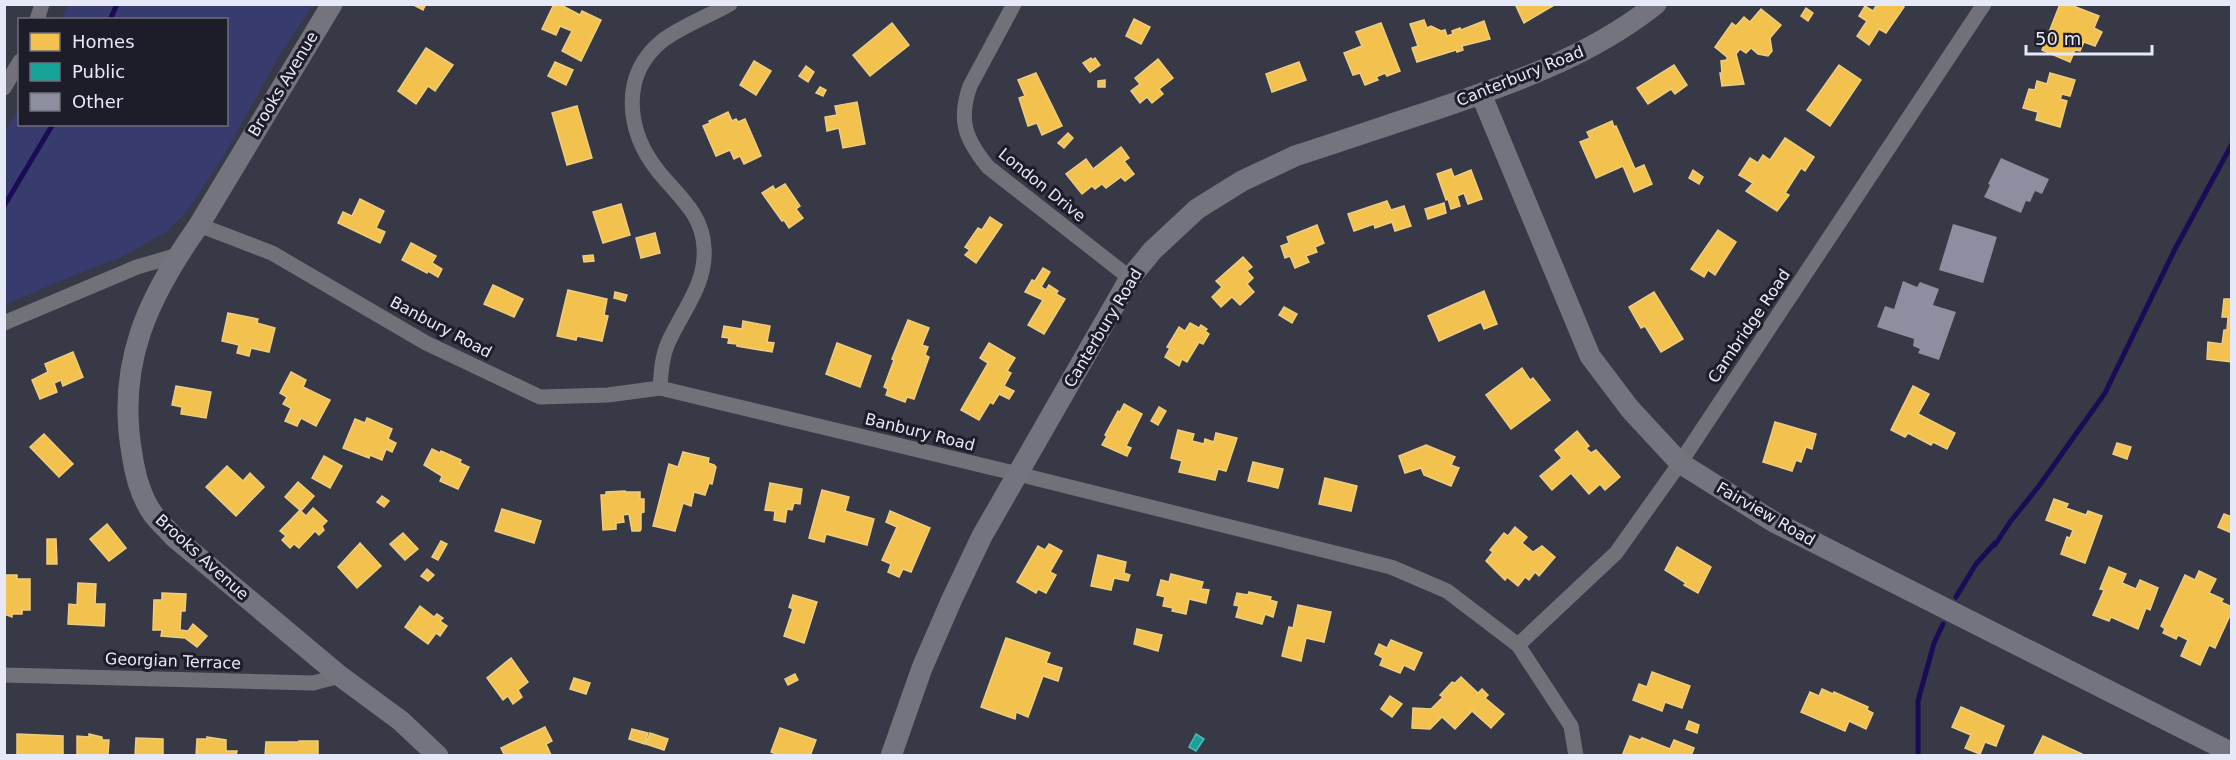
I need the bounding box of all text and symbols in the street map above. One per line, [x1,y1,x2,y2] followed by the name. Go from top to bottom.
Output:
[18,18,228,126] legend
[2026,18,2152,56] scale bar
[244,28,322,140] street label: Brooks Avenue
[2035,28,2081,49] text: 50 m
[72,31,135,52] text: Homes
[1454,42,1586,110] street label: Canterbury Road
[72,61,125,82] text: Public
[72,91,124,112] text: Other
[995,144,1089,226] street label: London Drive
[1060,265,1146,391] street label: Canterbury Road
[1704,265,1794,387] street label: Cambridge Road
[387,292,495,362] street label: Banbury Road
[863,409,977,455] street label: Banbury Road
[1713,478,1819,550] street label: Fairview Road
[151,510,253,604] street label: Brooks Avenue
[105,649,241,673] street label: Georgian Terrace

